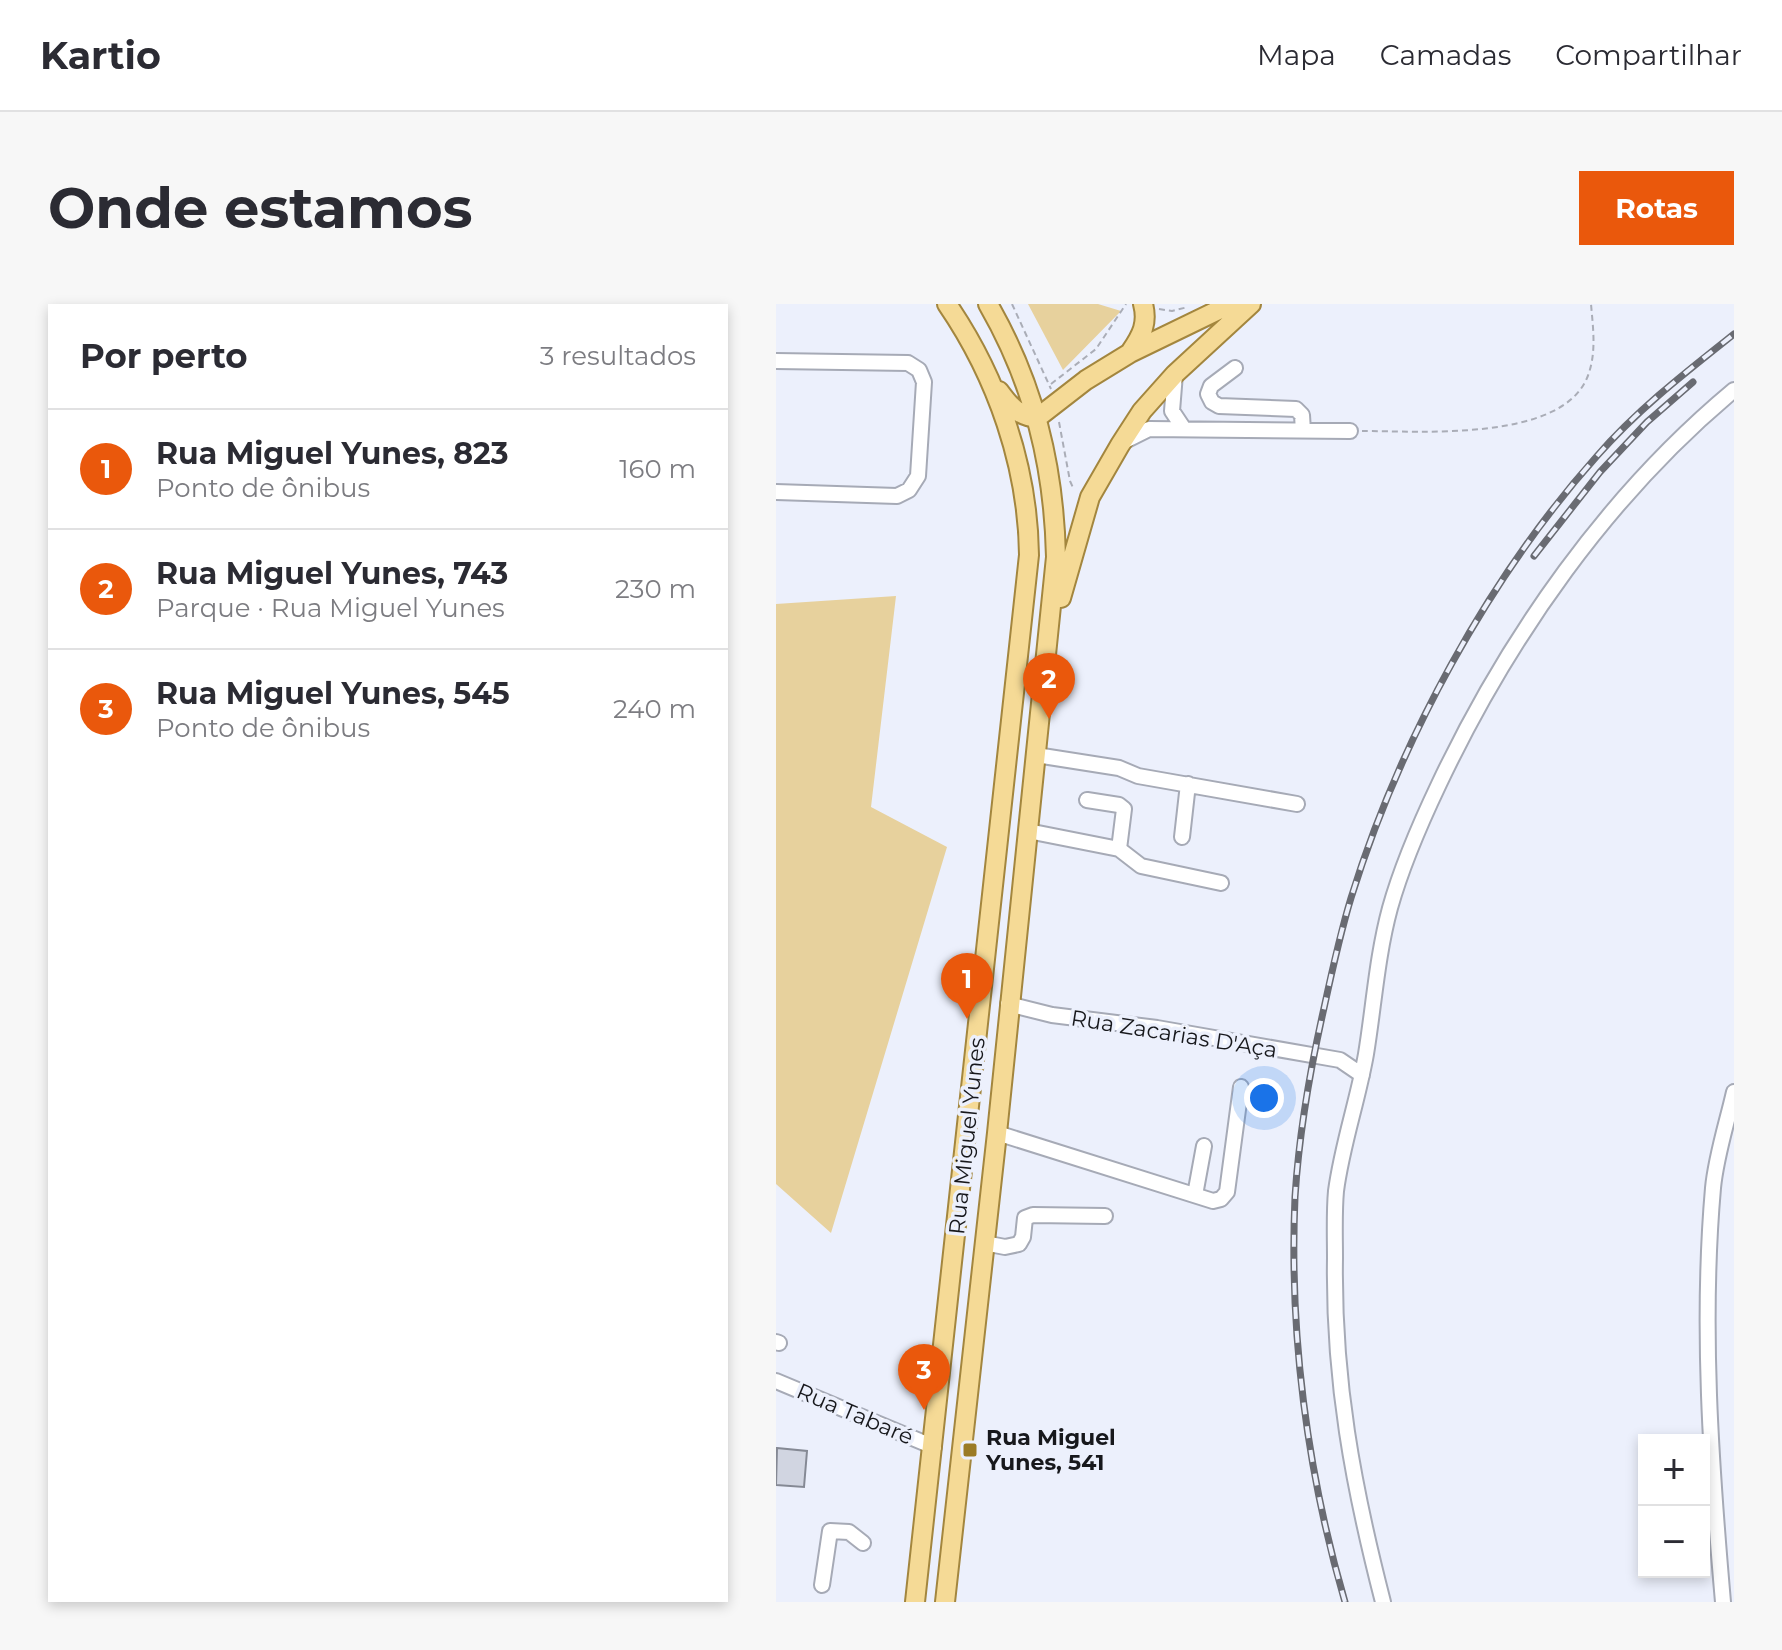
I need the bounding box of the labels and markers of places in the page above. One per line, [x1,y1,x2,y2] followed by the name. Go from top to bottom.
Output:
[1023,653,1075,719] pin: 2
[941,953,993,1019] pin: 1
[898,1344,950,1410] pin: 3
[985,1424,1116,1476] place label: Rua Miguel Yunes, 541
[961,1441,979,1459] marker: Rua Miguel Yunes, 541

